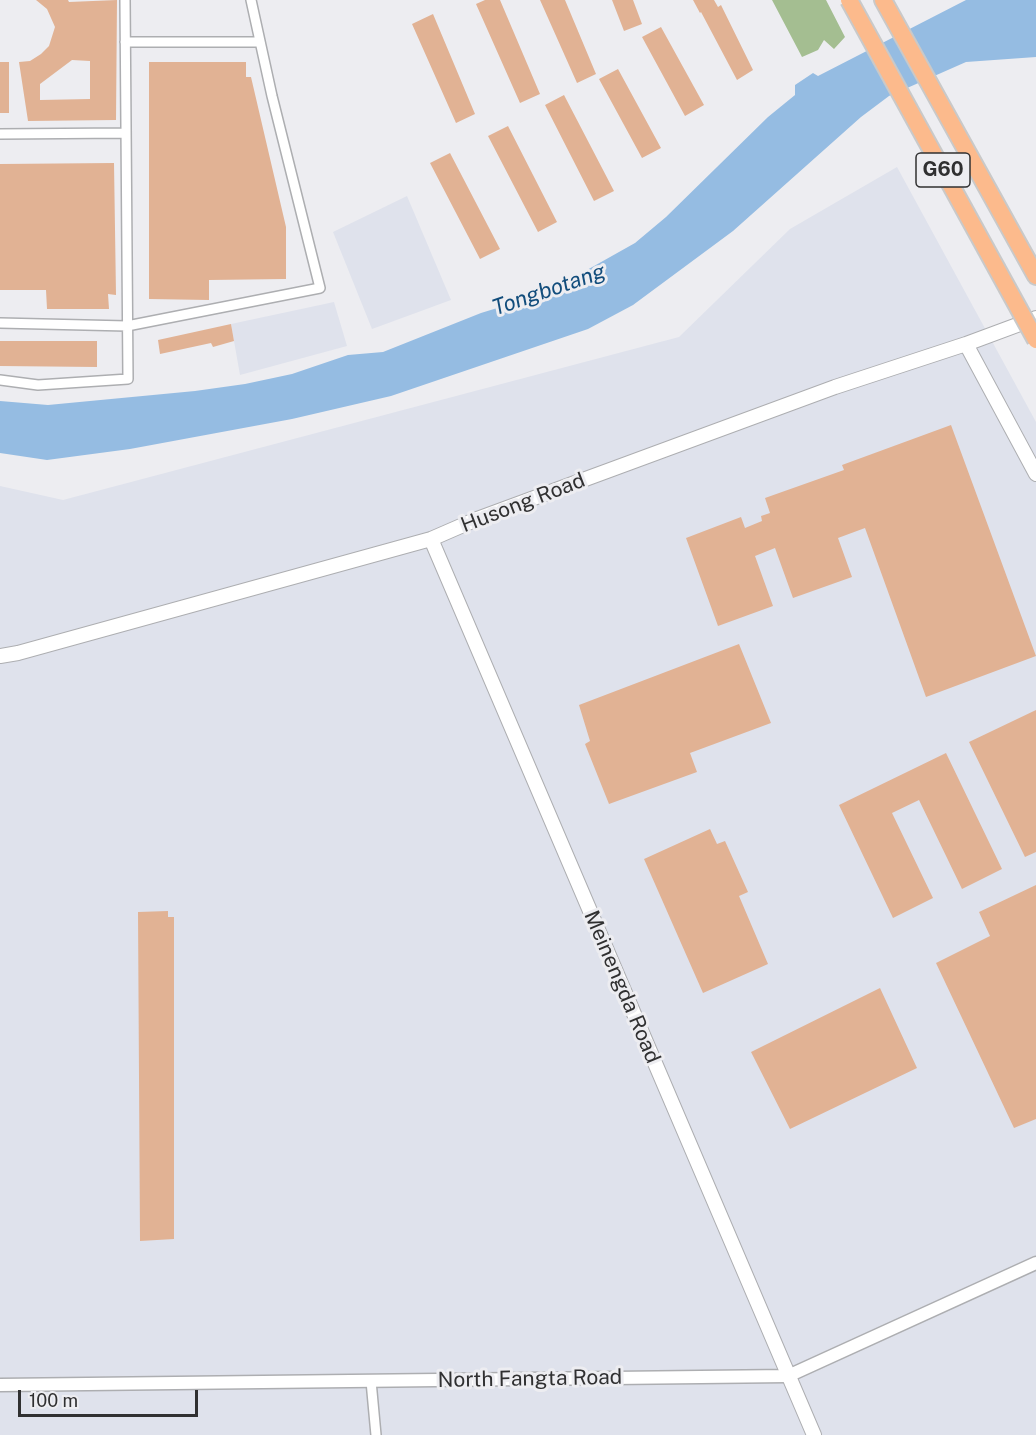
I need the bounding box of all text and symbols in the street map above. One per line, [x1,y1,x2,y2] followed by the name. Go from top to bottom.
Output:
[916,153,970,187] road number: G60
[489,258,609,322] water label: Tongbotang
[457,468,589,538] street label: Husong Road
[578,907,666,1067] street label: Meinengda Road
[438,1365,622,1393] street label: North Fangta Road
[21,1378,201,1416] scale bar
[29,1390,78,1411] text: 100 m

